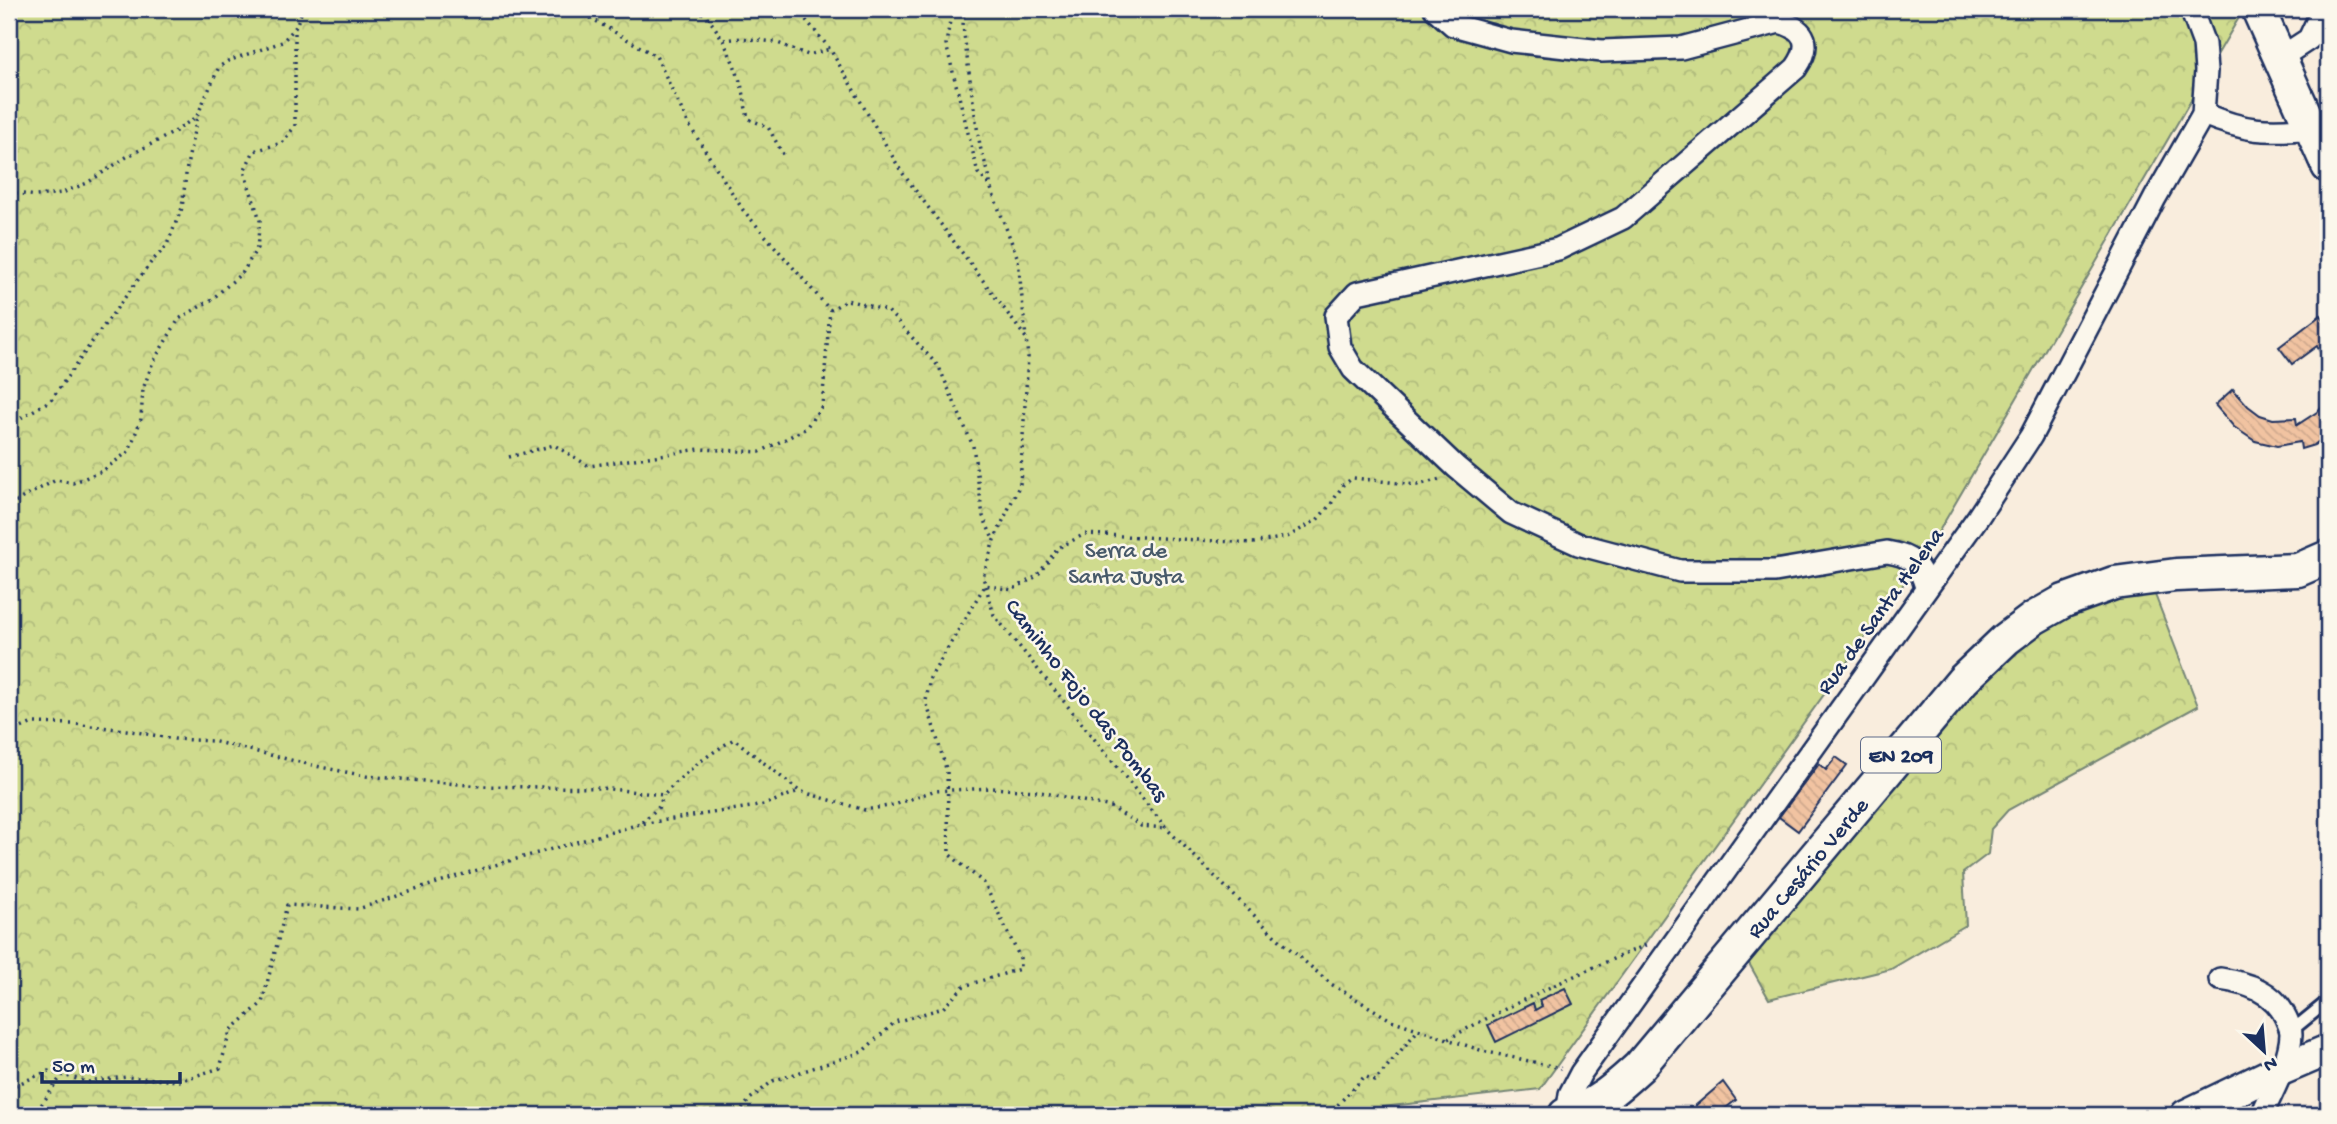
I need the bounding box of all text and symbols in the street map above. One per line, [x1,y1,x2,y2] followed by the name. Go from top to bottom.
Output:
[1812,522,1952,701] street label: Rua de Santa Helena
[1068,539,1185,592] park label: Serra de Santa Justa
[998,595,1173,808] street label: Caminho Fojo das Pombas
[1861,738,1941,772] road number: EN 209
[1742,792,1877,945] street label: Rua Cesário Verde
[2228,1016,2298,1086] north arrow
[42,1040,180,1084] scale bar
[2259,1050,2281,1076] text: N
[52,1056,95,1081] text: 50 m

